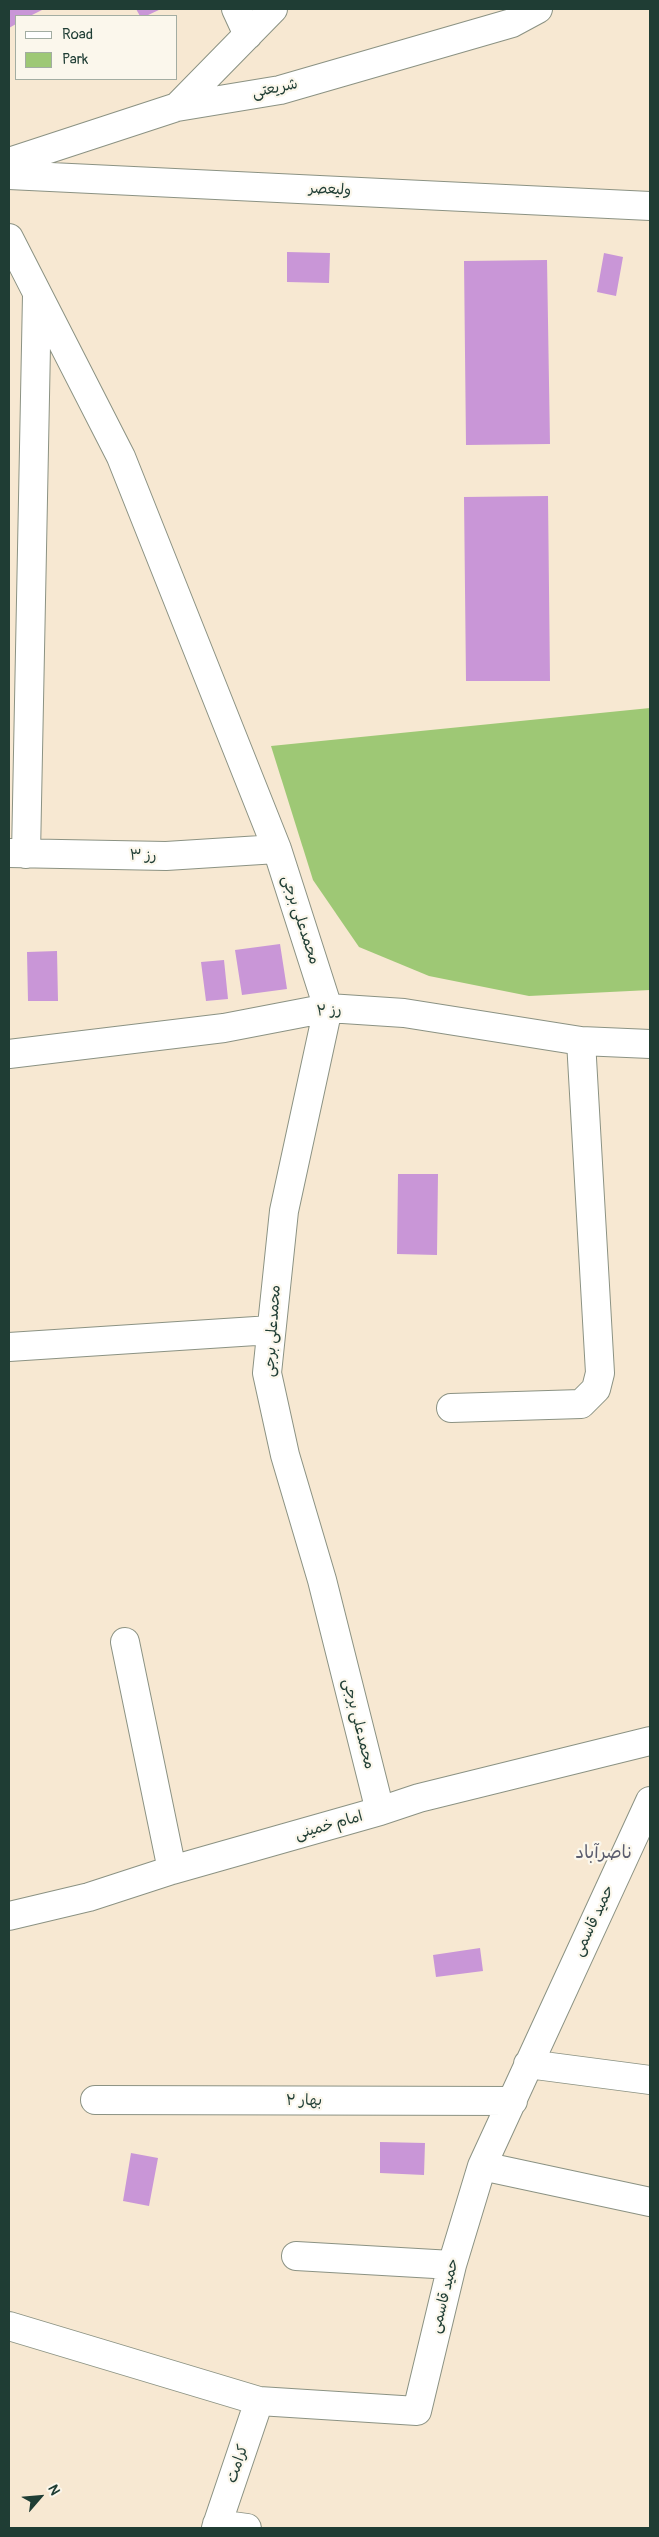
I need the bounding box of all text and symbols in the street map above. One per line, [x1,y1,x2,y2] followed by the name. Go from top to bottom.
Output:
[15,15,178,80] legend
[62,25,93,44] text: Road
[62,50,88,69] text: Park
[251,75,299,103] street label: شریعتی
[308,180,352,200] street label: ولیعصر
[129,847,157,865] street label: رز ۳
[277,873,323,967] street label: محمدعلی برجی
[316,1001,342,1021] street label: رز ۲
[261,1284,285,1378] street label: محمدعلی برجی
[338,1677,378,1771] street label: محمدعلی برجی
[293,1808,365,1844] street label: امام خمینی
[575,1842,633,1864] district label: ناصرآباد
[570,1882,618,1960] street label: حمید قاسمی
[286,2092,322,2110] street label: بهار ۲
[427,2257,463,2335] street label: حمید قاسمی
[223,2442,253,2486] street label: کرامت
[15,2472,65,2522] north arrow
[44,2482,64,2498] text: N

